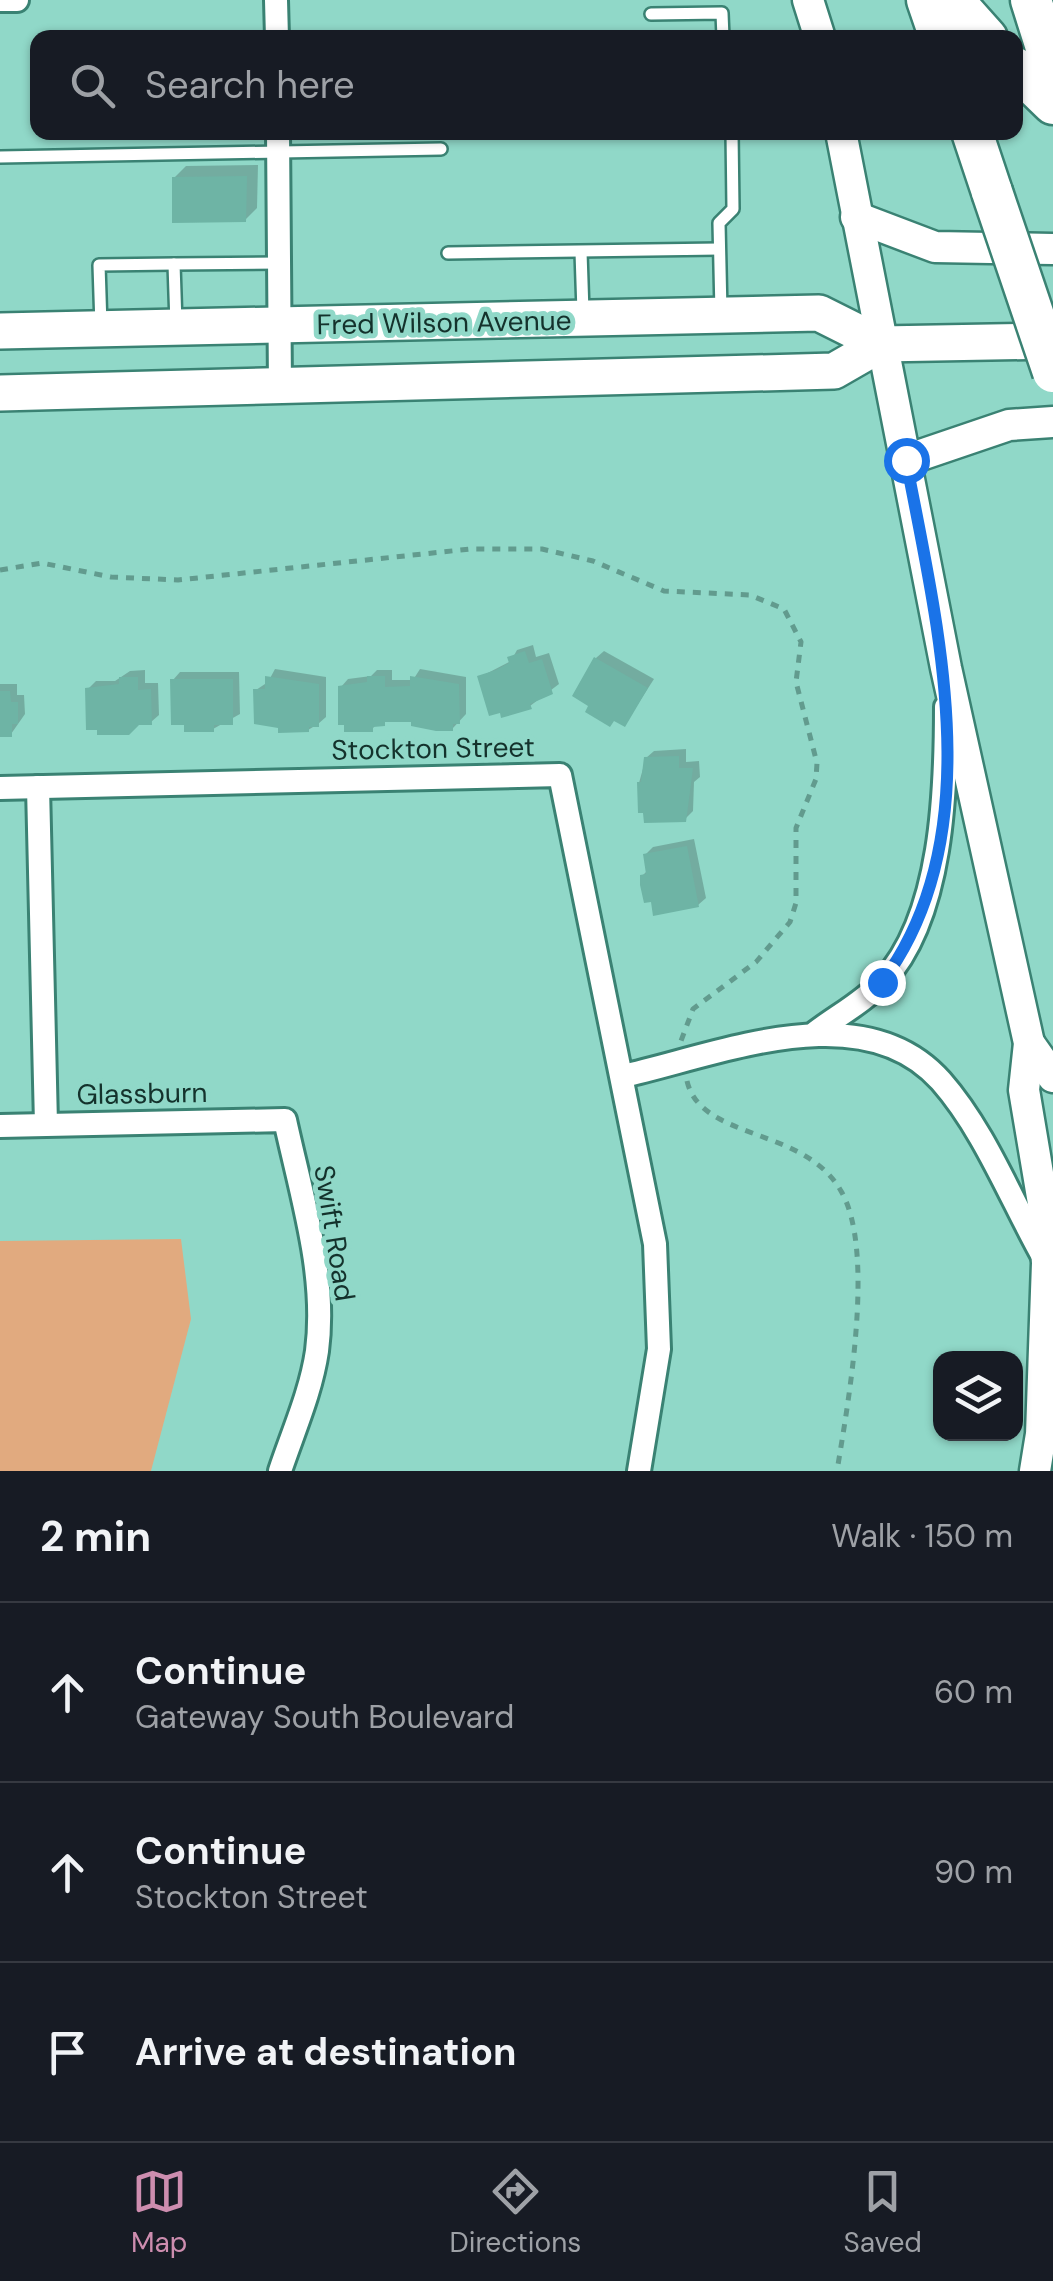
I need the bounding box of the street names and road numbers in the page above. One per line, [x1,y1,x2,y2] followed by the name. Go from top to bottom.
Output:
[316,302,572,343] street label: Fred Wilson Avenue
[331,728,535,769] street label: Stockton Street
[76,1074,208,1113] street label: Glassburn
[305,1162,364,1304] street label: Swift Road

